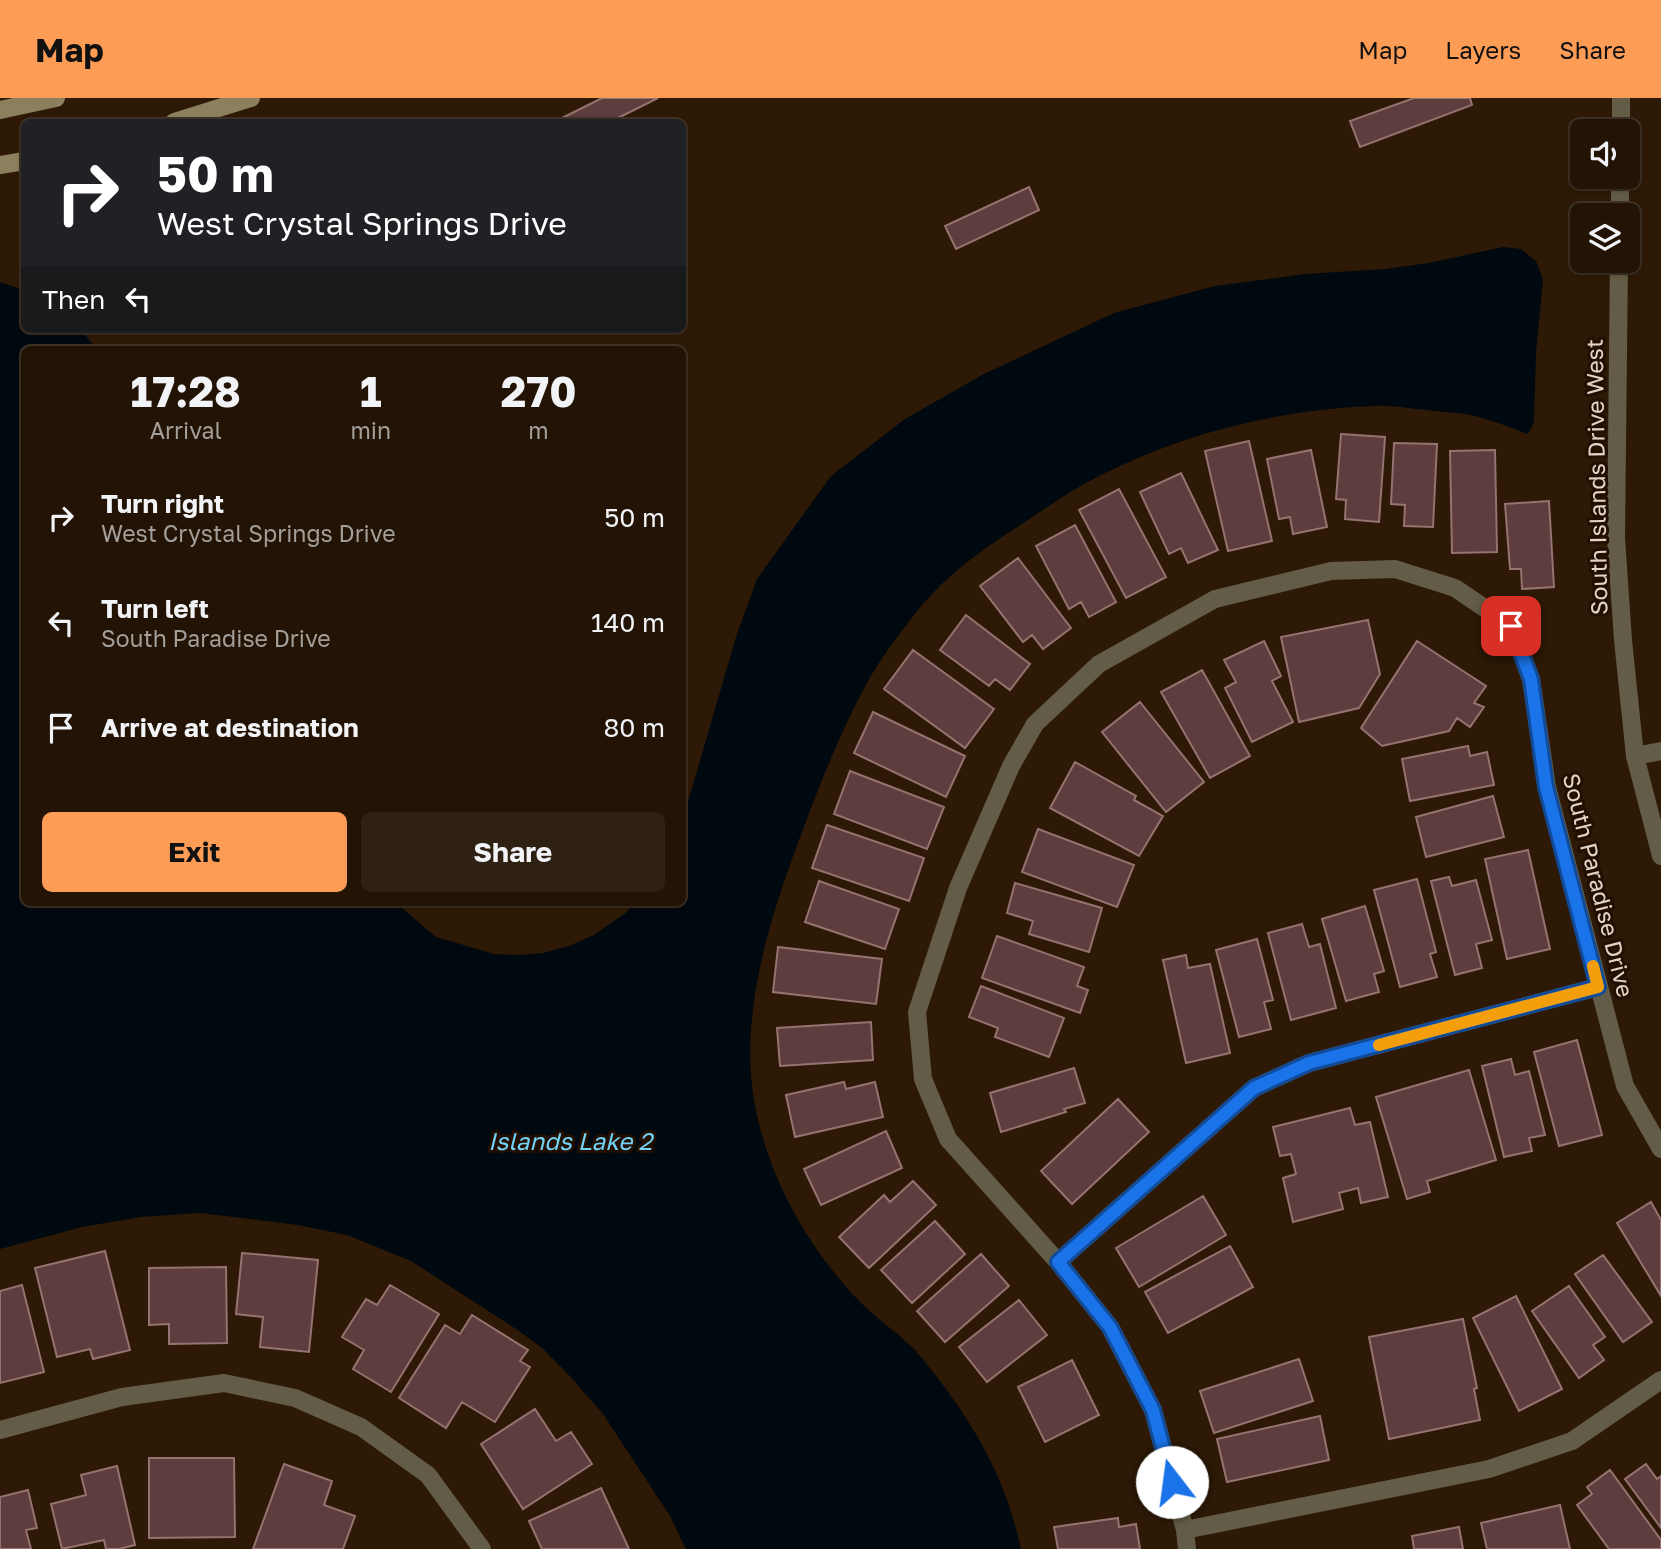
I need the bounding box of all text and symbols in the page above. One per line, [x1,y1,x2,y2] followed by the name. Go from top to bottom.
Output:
[35,30,104,69] text: Map
[1358,35,1407,64] text: Map
[1445,35,1521,64] text: Layers
[1559,35,1626,64] text: Share
[1570,119,1640,273] map controls
[1570,119,1640,189] button: sound
[157,144,274,203] text: 50 m
[42,147,133,238] icon: right
[1570,203,1640,273] button: layers
[157,204,567,242] text: West Crystal Springs Drive
[119,280,157,318] icon: left
[42,284,105,315] text: Then
[1580,339,1612,615] street label: South Islands Drive West
[131,366,241,416] text: 17:28
[360,366,382,416] text: 1
[501,366,576,416] text: 270
[150,416,222,444] text: Arrival
[350,416,391,444] text: min
[528,416,549,444] text: m
[101,488,224,519] text: Turn right
[42,499,80,537] icon: right
[604,502,665,533] text: 50 m
[101,519,396,547] text: West Crystal Springs Drive
[101,593,209,624] text: Turn left
[1481,596,1541,656] pin
[42,604,80,642] icon: left
[591,607,665,638] text: 140 m
[1492,607,1530,645] icon: arrive
[101,624,331,652] text: South Paradise Drive
[42,709,80,747] icon: arrive
[101,712,359,743] text: Arrive at destination
[604,712,665,743] text: 80 m
[1558,770,1640,1000] street label: South Paradise Drive
[42,812,347,892] button: Exit
[361,812,665,892] button: Share
[488,1126,654,1155] water label: Islands Lake 2
[1135,1445,1209,1519] position arrow

